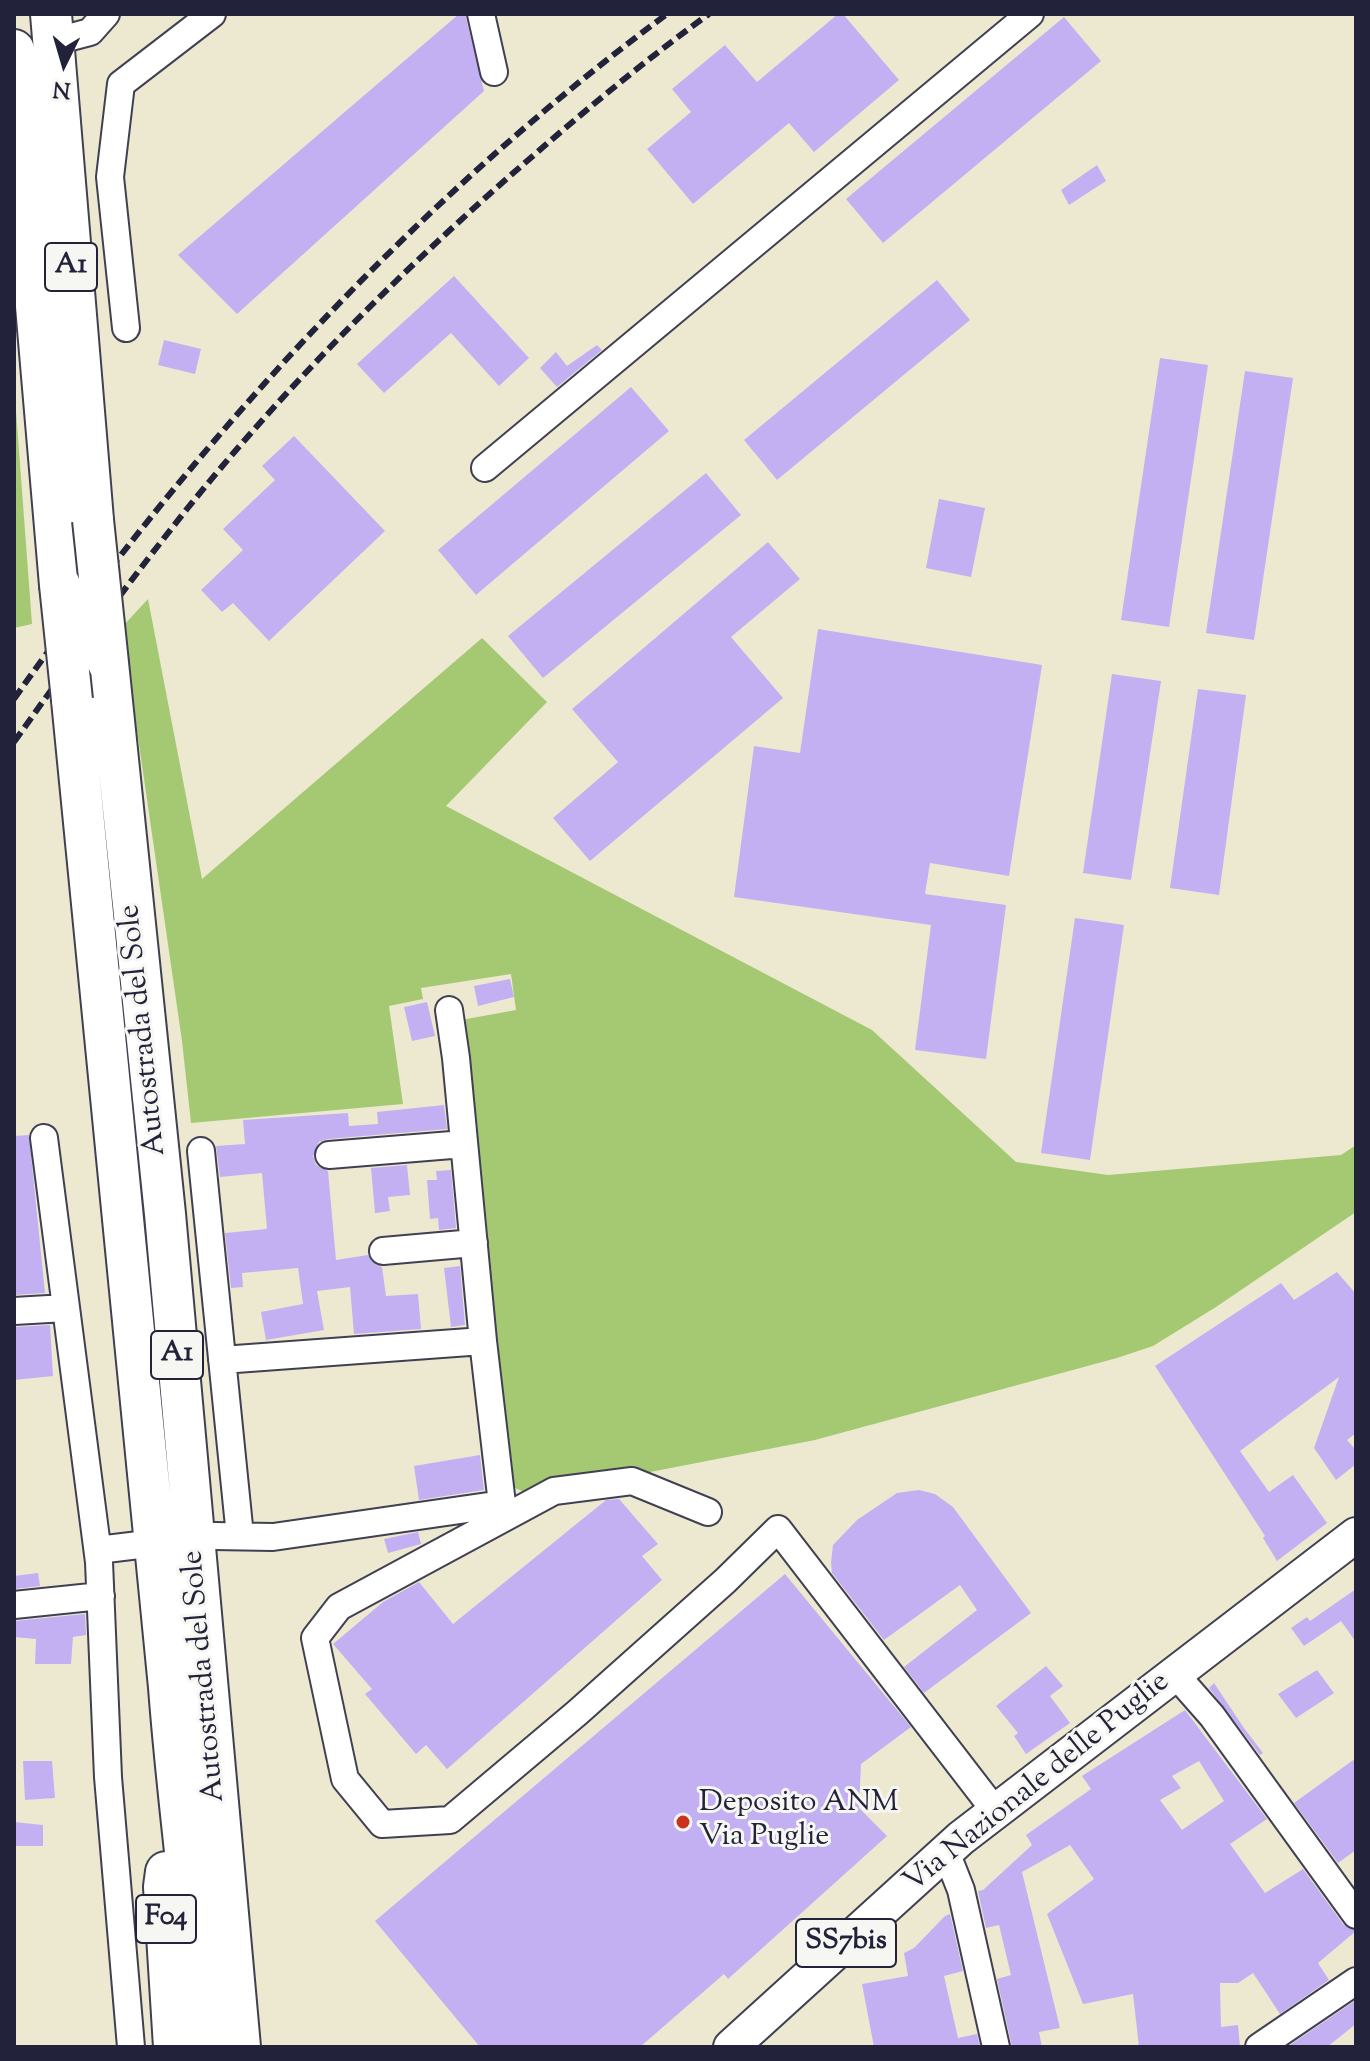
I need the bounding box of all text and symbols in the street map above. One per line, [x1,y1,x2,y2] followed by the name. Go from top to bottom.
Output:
[24,24,104,104] north arrow
[52,71,72,105] text: N
[45,243,97,291] road number: A1
[114,903,176,1157] street label: Autostrada del Sole
[151,1331,203,1379] road number: A1
[177,1549,235,1803] street label: Autostrada del Sole
[898,1666,1178,1902] street label: Via Nazionale delle Puglie
[699,1787,899,1858] place label: Deposito ANM Via Puglie
[674,1813,692,1831] marker: Deposito ANM Via Puglie
[136,1895,196,1943] road number: F04
[796,1919,896,1967] road number: SS7bis

